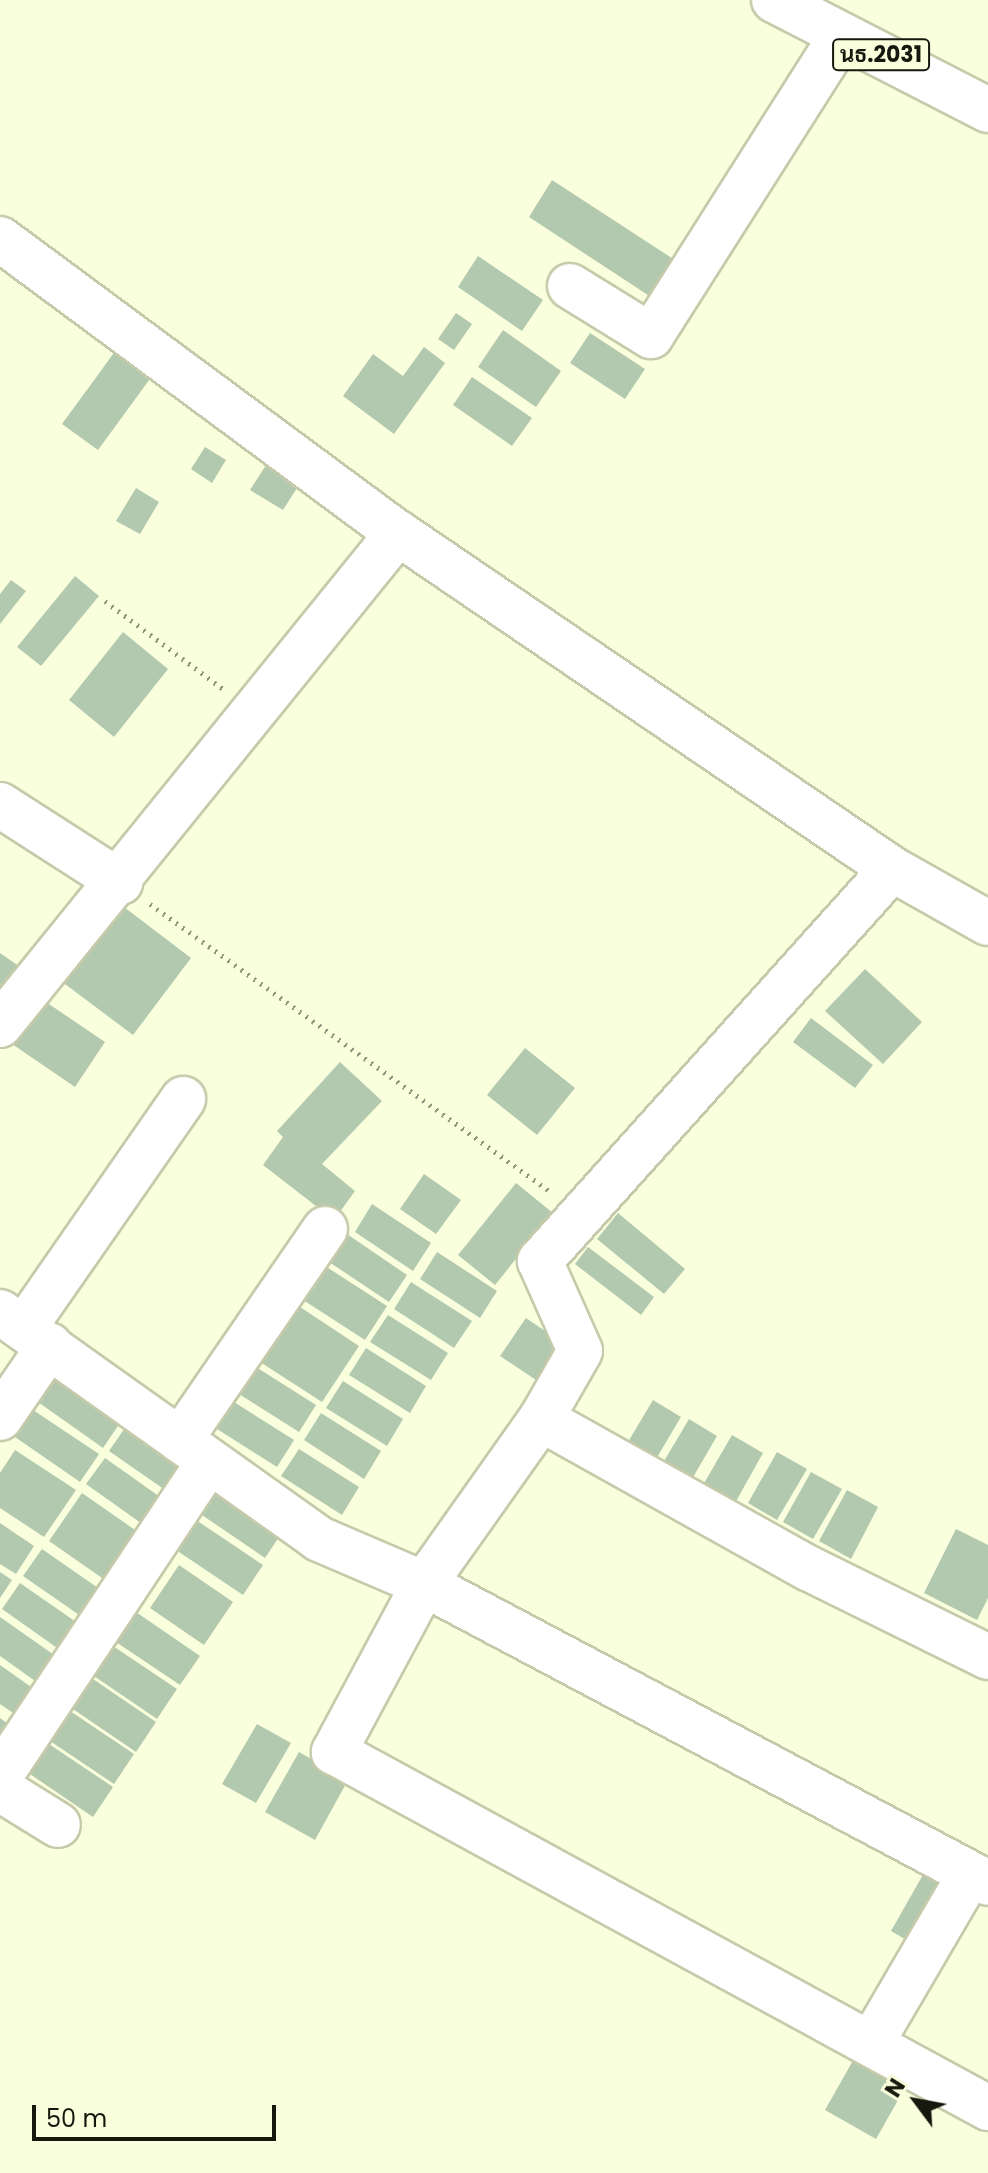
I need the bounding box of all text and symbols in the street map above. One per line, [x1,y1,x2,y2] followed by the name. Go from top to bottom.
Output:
[831,37,931,73] road number: นธ.2031
[876,2061,956,2141] north arrow
[878,2073,913,2103] text: N
[36,2089,280,2139] scale bar
[46,2102,107,2135] text: 50 m

